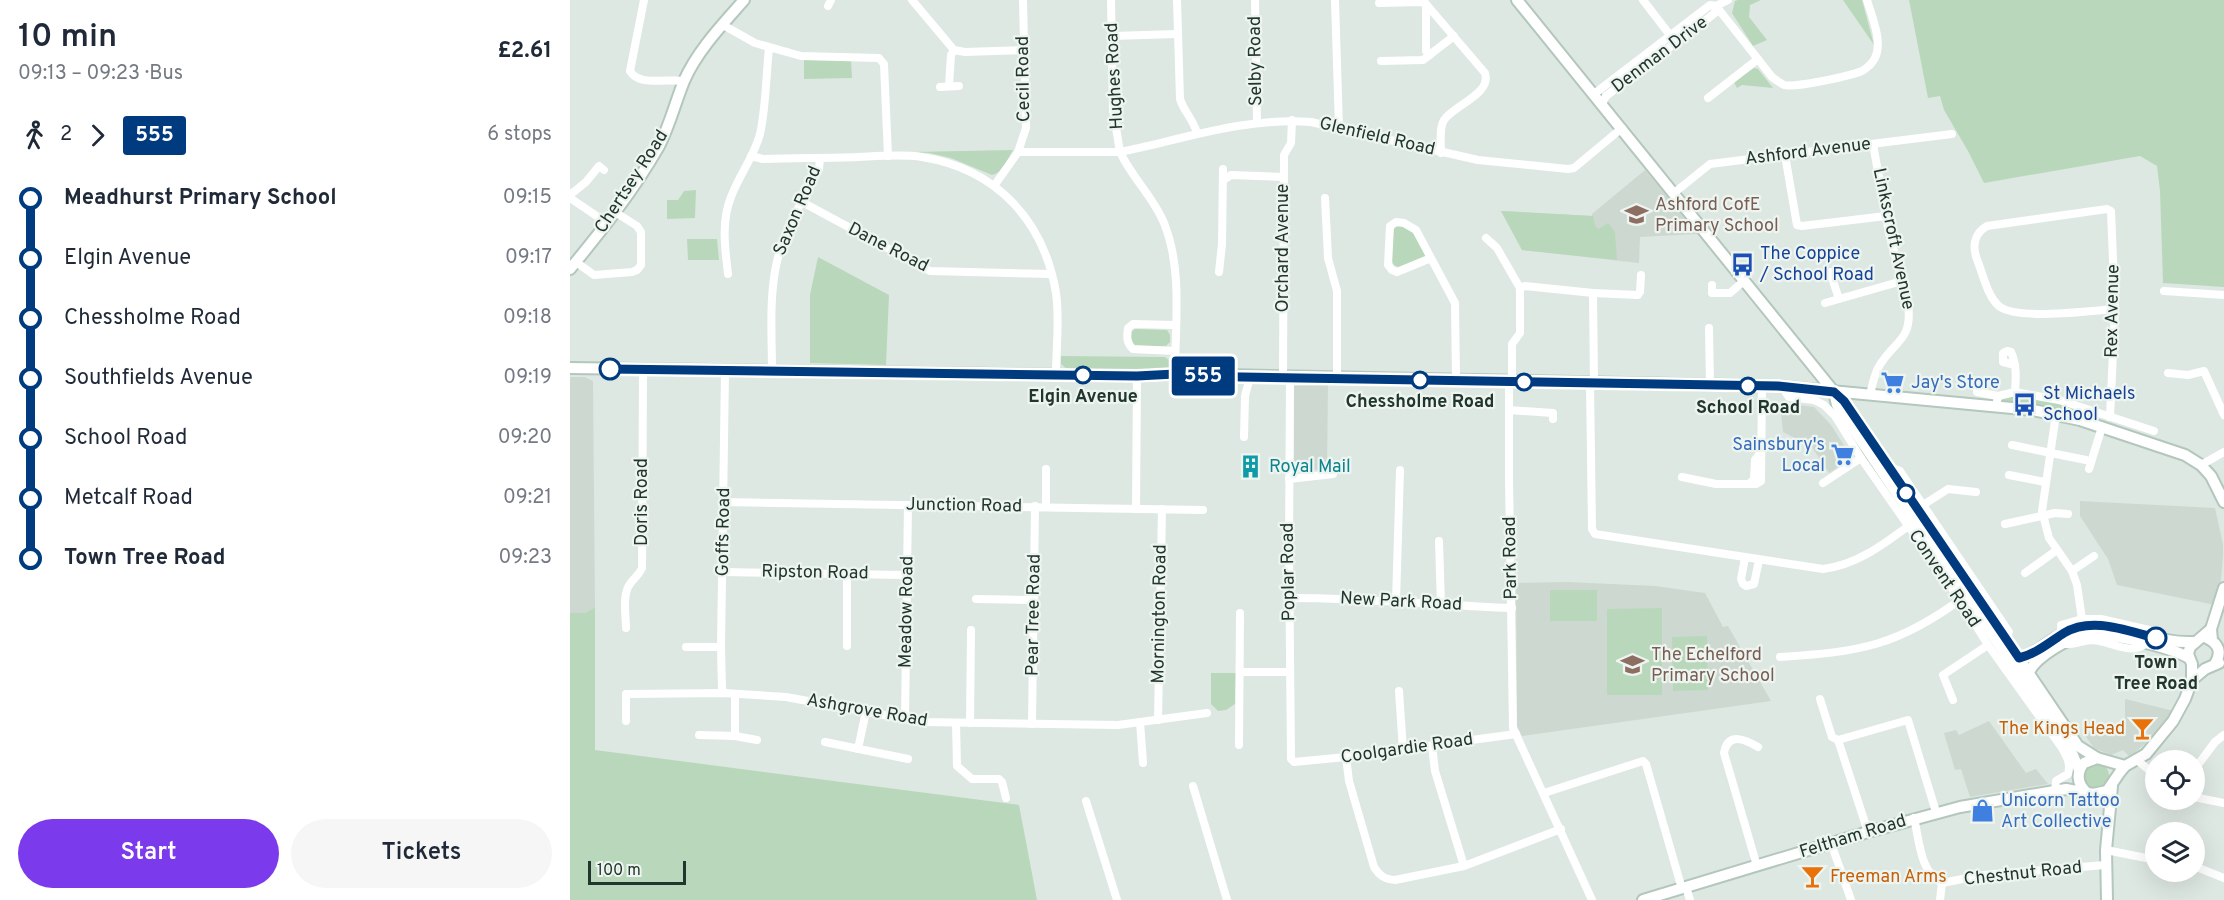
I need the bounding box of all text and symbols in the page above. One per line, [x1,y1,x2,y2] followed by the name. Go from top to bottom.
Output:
[1607,11,1713,99] street label: Denman Drive
[1244,16,1268,106] street label: Selby Road
[18,17,117,59] text: 10 min
[1101,22,1129,130] street label: Hughes Road
[1012,36,1036,122] street label: Cecil Road
[498,38,552,65] text: £2.61
[18,61,183,87] text: 09:13 – 09:23 · Bus
[1317,113,1437,161] street label: Glenfield Road
[18,119,51,152] icon: walk
[81,119,114,152] icon: forward
[60,122,72,148] text: 2
[135,122,174,149] text: 555
[487,122,552,148] text: 6 stops
[590,126,674,238] street label: Chertsey Road
[1744,133,1872,171] street label: Ashford Avenue
[769,163,827,259] street label: Saxon Road
[1867,166,1919,312] street label: Linkscroft Avenue
[1272,183,1295,313] street label: Orchard Avenue
[64,185,337,212] text: Meadhurst Primary School
[503,185,552,211] text: 09:15
[1655,194,1779,238] place label: Ashford CofE Primary School
[1624,202,1650,228] school or university icon: Ashford CofE Primary School
[844,218,932,278] street label: Dane Road
[1759,243,1874,287] place label: The Coppice / School Road
[64,245,191,272] text: Elgin Avenue
[505,245,552,271] text: 09:17
[1729,251,1755,277] bus stop icon: The Coppice / School Road
[2101,264,2125,358] street label: Rex Avenue
[64,305,241,332] text: Chessholme Road
[503,305,552,331] text: 09:18
[1168,356,1238,395] line badge: 555
[599,358,621,380] unlabelled marker
[1184,363,1222,390] text: 555
[64,365,253,392] text: Southfields Avenue
[503,365,552,391] text: 09:19
[1074,366,1092,384] marker: Elgin Avenue
[1880,370,1906,396] supermarket icon: Jay's Store
[1411,371,1429,389] marker: Chessholme Road
[1911,372,2000,395] place label: Jay's Store
[1515,373,1533,391] unlabelled marker
[1739,377,1757,395] marker: School Road
[2043,383,2136,427] place label: St Michaels School
[1028,386,1138,409] place label: Elgin Avenue
[1345,391,1495,414] place label: Chessholme Road
[2012,391,2038,417] bus stop icon: St Michaels School
[1696,397,1800,420] place label: School Road
[64,425,187,452] text: School Road
[498,425,552,451] text: 09:20
[1732,434,1825,478] place label: Sainsbury's Local
[1830,442,1856,468] supermarket icon: Sainsbury's Local
[1238,454,1264,480] building icon: Royal Mail
[1269,456,1351,479] place label: Royal Mail
[631,458,654,546] street label: Doris Road
[1897,484,1915,502] unlabelled marker
[64,485,193,512] text: Metcalf Road
[503,485,552,511] text: 09:21
[712,487,736,577] street label: Goffs Road
[906,493,1022,519] street label: Junction Road
[1499,516,1523,600] street label: Park Road
[1277,522,1301,622] street label: Poplar Road
[1903,526,1985,632] street label: Convent Road
[1147,544,1173,684] street label: Mornington Road
[64,545,226,572] text: Town Tree Road
[498,545,552,571] text: 09:23
[1021,554,1047,676] street label: Pear Tree Road
[895,556,919,668] street label: Meadow Road
[761,561,869,585] street label: Ripston Road
[1339,587,1463,617] street label: New Park Road
[2145,627,2167,649] marker: Town Tree Road
[1651,644,1775,688] place label: The Echelford Primary School
[1620,652,1646,678] school or university icon: The Echelford Primary School
[2114,652,2198,696] place label: Town Tree Road
[805,689,929,733] street label: Ashgrove Road
[2130,716,2156,742] bar icon: The Kings Head
[1998,718,2125,741] place label: The Kings Head
[1339,728,1475,770] street label: Coolgardie Road
[2145,750,2205,882] map controls
[2145,750,2205,810] button: locate
[2001,790,2120,834] place label: Unicorn Tattoo Art Collective
[1970,798,1996,824] shop icon: Unicorn Tattoo Art Collective
[1797,810,1909,864] street label: Feltham Road
[18,819,279,888] button: Start
[291,819,552,888] button: Tickets
[2145,822,2205,882] button: layers
[1963,856,2083,892] street label: Chestnut Road
[588,858,686,886] scale bar
[597,861,641,881] text: 100 m
[1799,864,1825,890] bar icon: Freeman Arms
[1830,866,1947,889] place label: Freeman Arms

